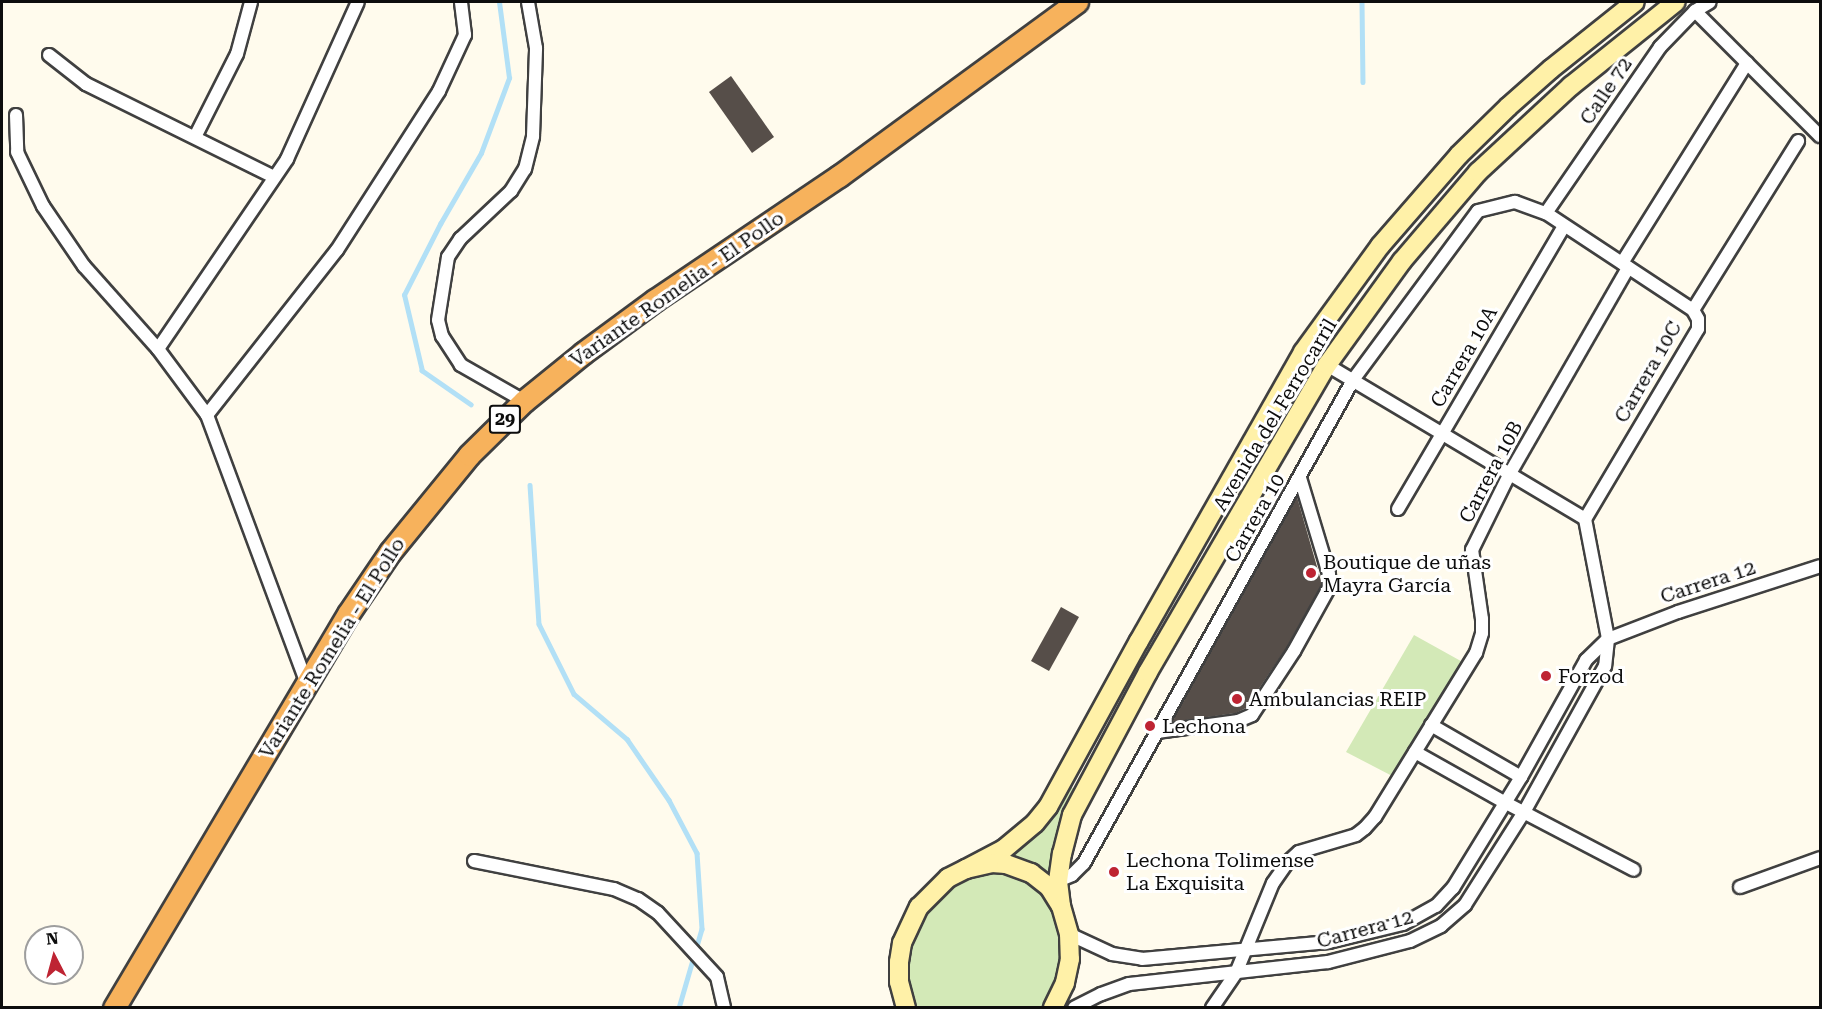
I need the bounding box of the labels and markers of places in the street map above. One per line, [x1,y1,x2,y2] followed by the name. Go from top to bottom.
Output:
[1323,550,1491,597] place label: Boutique de uñas Mayra García
[1304,566,1318,580] marker: Boutique de uñas Mayra García
[1558,664,1624,688] place label: Forzod
[1539,669,1553,683] marker: Forzod
[1249,687,1426,711] place label: Ambulancias REIP
[1230,692,1244,706] marker: Ambulancias REIP
[1162,714,1246,738] place label: Lechona
[1143,719,1157,733] marker: Lechona
[1126,849,1314,896] place label: Lechona Tolimense La Exquisita
[1107,865,1121,879] marker: Lechona Tolimense La Exquisita

